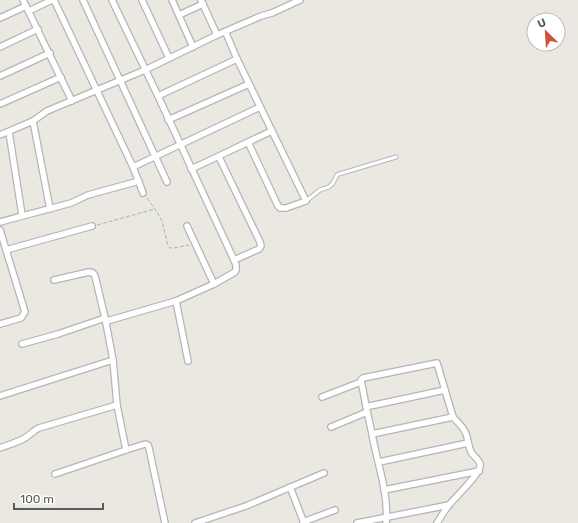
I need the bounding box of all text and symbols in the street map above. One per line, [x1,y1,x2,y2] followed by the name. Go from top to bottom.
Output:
[526,12,566,52] north arrow
[536,16,548,31] text: U
[14,485,103,511] scale bar
[20,492,54,506] text: 100 m

